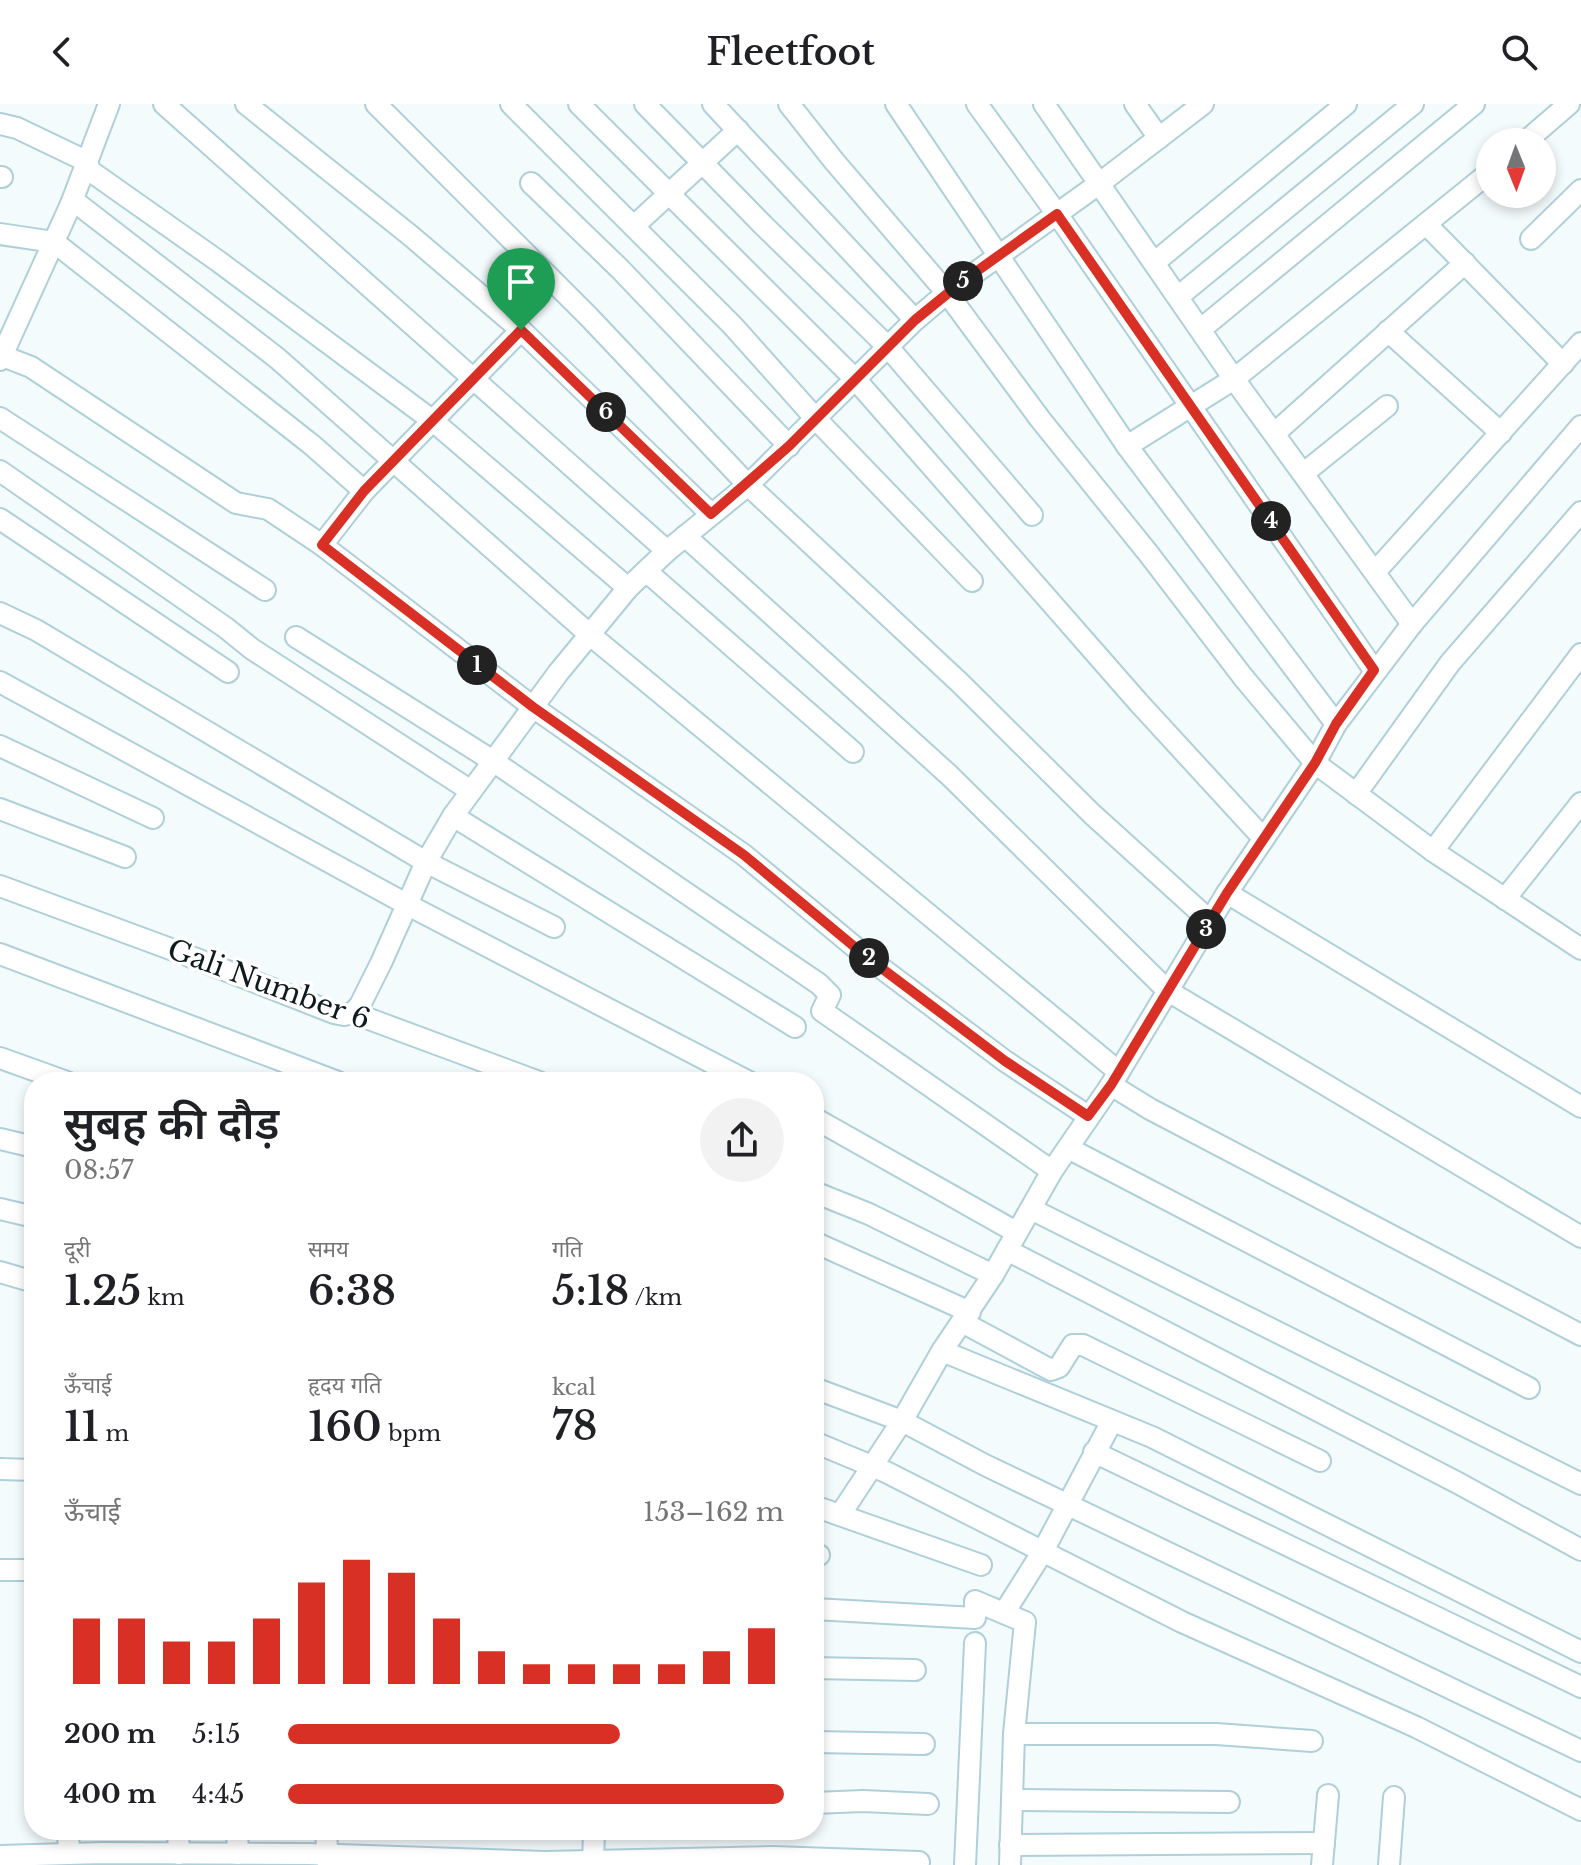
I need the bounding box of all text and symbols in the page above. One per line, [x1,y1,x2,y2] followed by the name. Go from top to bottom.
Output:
[40,30,84,74] icon: back
[706,30,875,75] text: Fleetfoot
[1497,30,1541,74] icon: search
[1476,128,1556,208] north arrow
[1476,128,1556,208] map controls
[487,248,555,330] pin
[499,260,543,304] icon: arrive
[943,261,983,301] pin: 5
[956,267,970,294] text: 5
[586,392,626,432] pin: 6
[599,398,613,425] text: 6
[1251,501,1291,541] pin: 4
[1264,507,1278,534] text: 4
[457,645,497,685] pin: 1
[472,651,482,678] text: 1
[1186,909,1226,949] pin: 3
[1199,915,1213,942] text: 3
[163,932,375,1037] street label: Gali Number 6
[849,938,889,978] pin: 2
[862,944,876,971] text: 2
[64,1096,279,1151] text: सुबह की दौड़
[700,1098,784,1182] button: share
[64,1154,134,1186] text: 08:57
[64,1236,90,1263] text: दूरी
[308,1236,349,1263] text: समय
[552,1236,583,1263] text: गति
[64,1266,141,1316] text: 1.25
[308,1266,396,1316] text: 6:38
[552,1266,629,1316] text: 5:18
[141,1284,185,1311] text: km
[629,1284,682,1311] text: /km
[64,1372,112,1399] text: ऊँचाई
[308,1372,381,1399] text: हृदय गति
[552,1374,596,1401] text: kcal
[552,1401,598,1451] text: 78
[64,1402,99,1452] text: 11
[308,1402,382,1452] text: 160
[99,1420,129,1447] text: m
[382,1420,441,1447] text: bpm
[64,1496,120,1528] text: ऊँचाई
[643,1496,784,1528] text: 153–162 m
[64,1718,156,1750] text: 200 m
[192,1718,241,1750] text: 5:15
[64,1778,156,1810] text: 400 m
[192,1778,245,1810] text: 4:45

